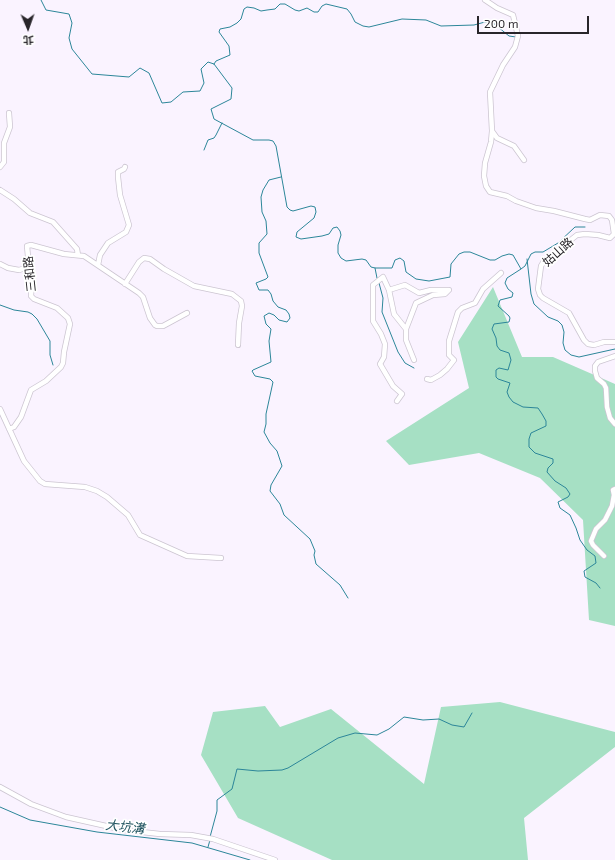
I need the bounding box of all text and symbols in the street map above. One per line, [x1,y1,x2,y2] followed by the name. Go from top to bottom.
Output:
[8,8,48,48] north arrow
[479,8,591,34] scale bar
[484,16,518,30] text: 200 m
[23,34,34,47] text: 北
[540,235,576,269] street label: 姑山路
[21,255,39,293] street label: 三和路
[105,817,145,837] water label: 大坑溝

